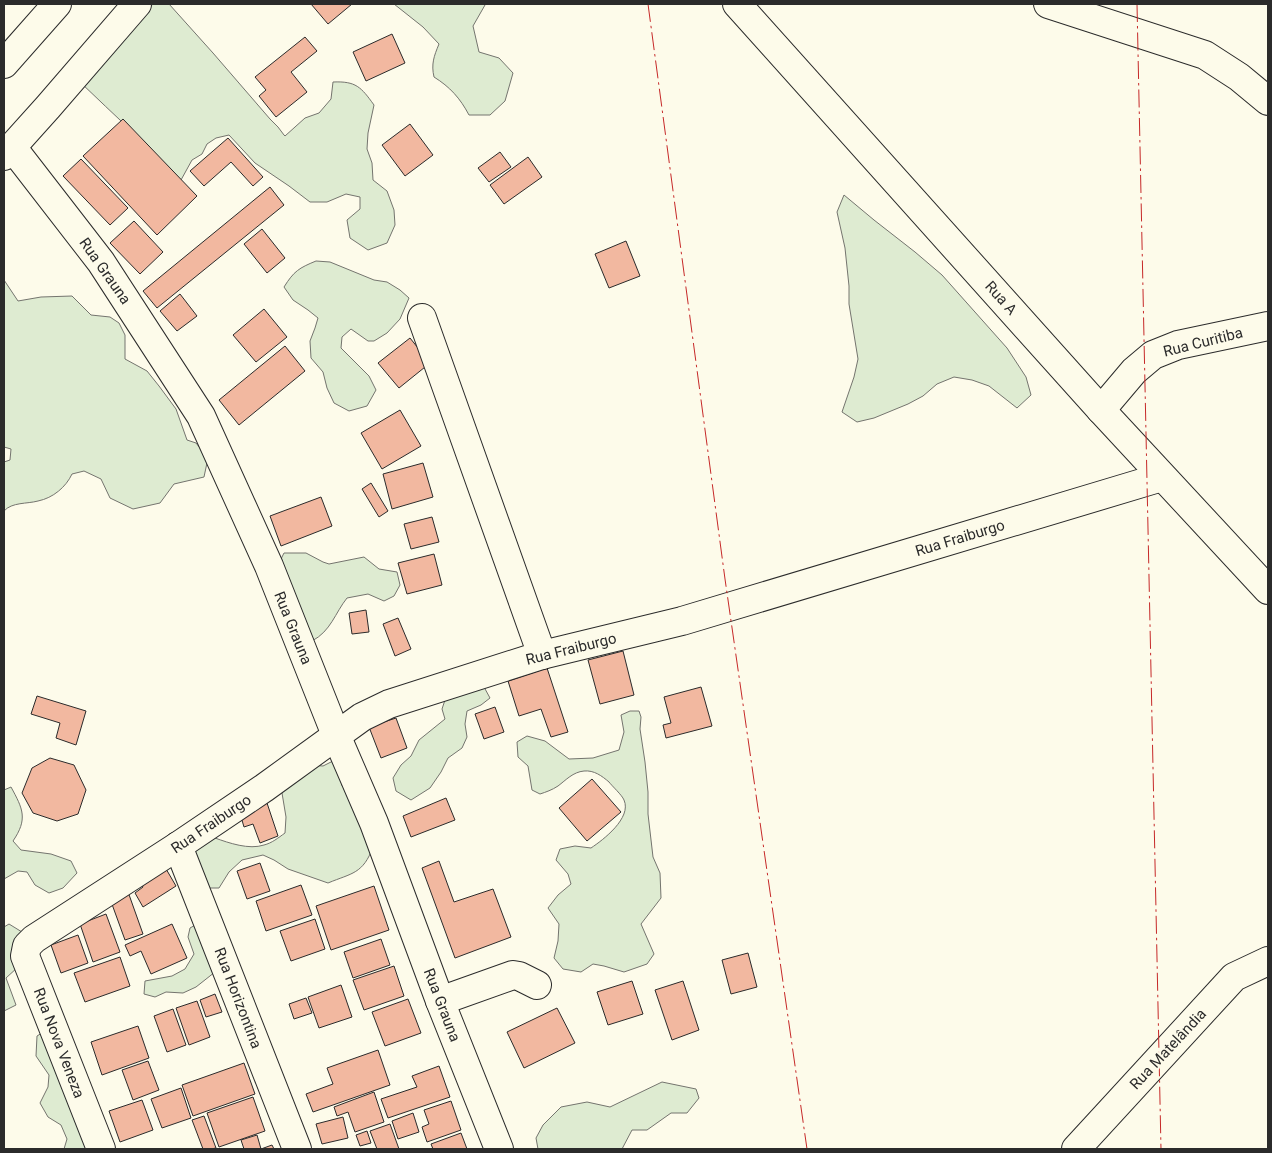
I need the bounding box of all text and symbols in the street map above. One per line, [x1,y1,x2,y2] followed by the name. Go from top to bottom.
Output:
[75,234,135,308] street label: Rua Grauna
[981,277,1021,319] street label: Rua A
[1161,323,1245,361] street label: Rua Curitiba
[913,516,1007,560] street label: Rua Fraiburgo
[270,589,316,667] street label: Rua Grauna
[524,629,618,669] street label: Rua Fraiburgo
[168,791,254,857] street label: Rua Fraiburgo
[211,945,265,1051] street label: Rua Horizontina
[420,966,464,1044] street label: Rua Grauna
[30,985,88,1101] street label: Rua Nova Veneza
[1126,1005,1210,1093] street label: Rua Matelândia

